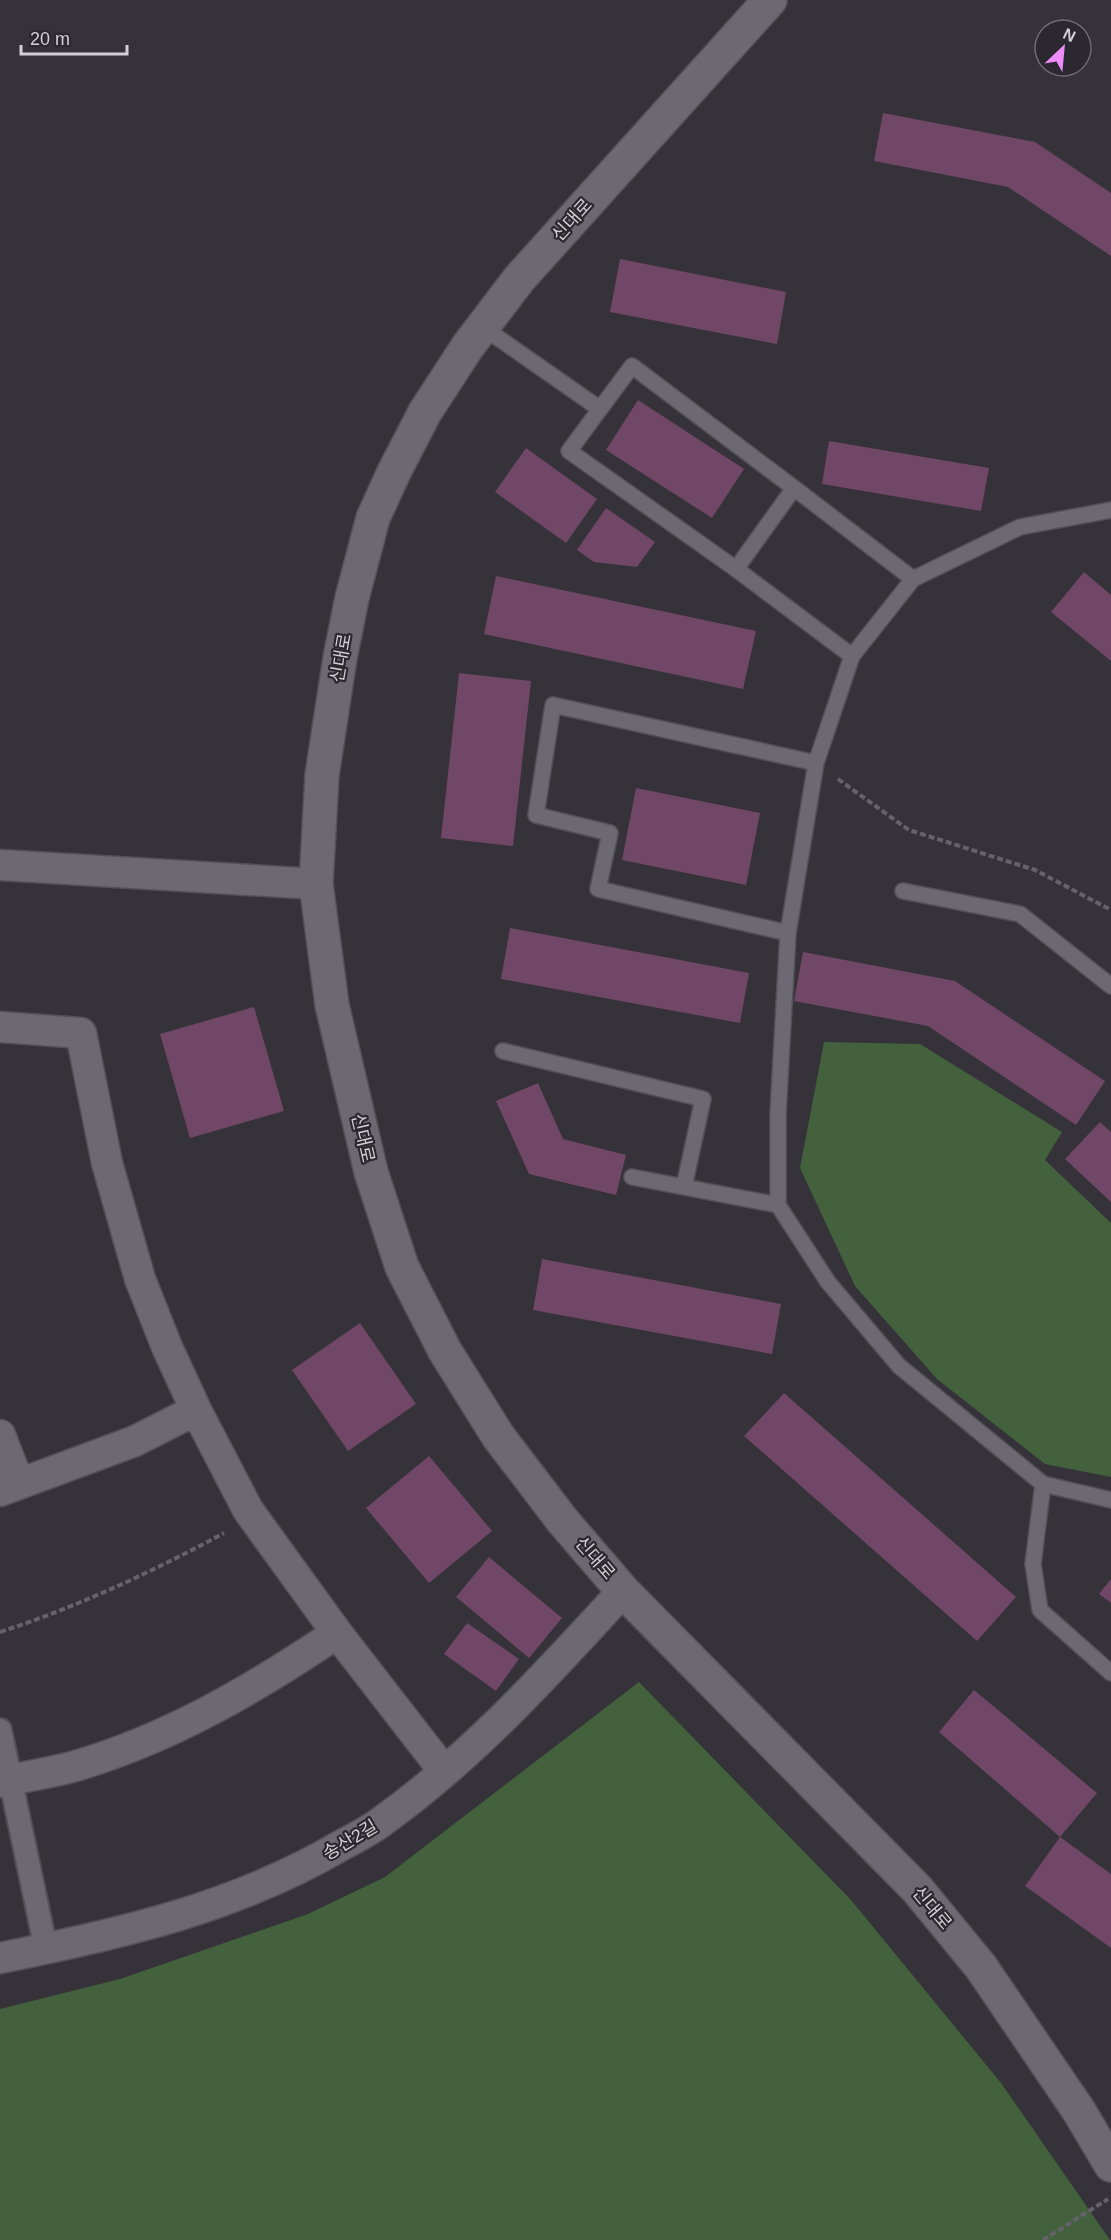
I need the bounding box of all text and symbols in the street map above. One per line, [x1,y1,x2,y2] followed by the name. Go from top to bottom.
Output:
[21,18,128,56] scale bar
[1033,18,1093,78] north arrow
[1060,25,1078,45] text: N
[30,29,70,49] text: 20 m
[548,195,596,245] street label: 신대로
[327,632,355,684] street label: 신대로
[348,1112,378,1164] street label: 신대로
[571,1533,619,1583] street label: 신대로
[319,1816,381,1864] street label: 송산2길
[908,1883,956,1933] street label: 신대로

